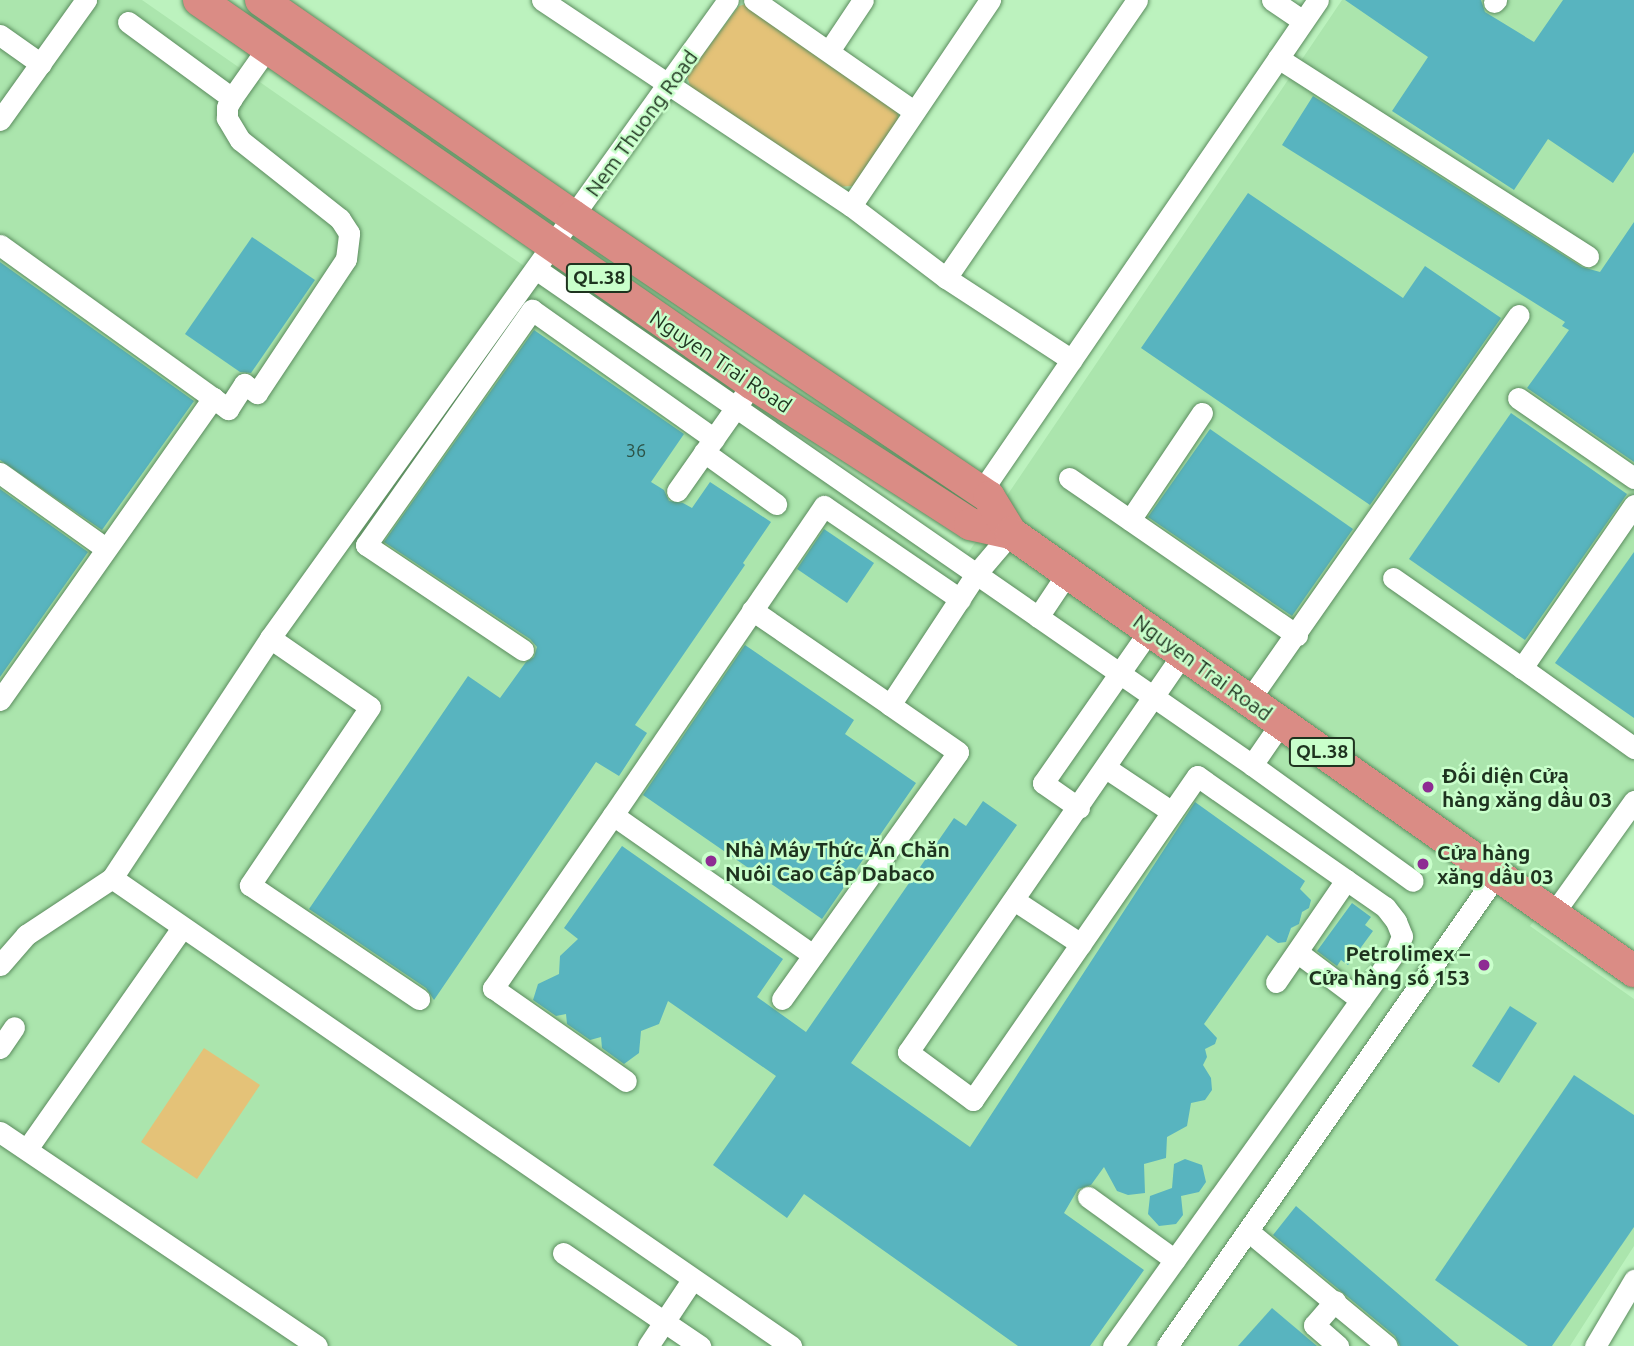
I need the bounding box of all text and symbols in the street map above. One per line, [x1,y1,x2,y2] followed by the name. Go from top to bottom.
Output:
[579,45,703,201] street label: Nem Thuong Road
[566,262,632,294] road number: QL.38
[645,304,797,418] street label: Nguyen Trai Road
[626,439,646,461] house number: 36
[1129,608,1277,726] street label: Nguyen Trai Road
[1289,736,1355,768] road number: QL.38
[1442,762,1612,812] place label: Đối diện Cửa hàng xăng dầu 03
[1420,779,1436,795] marker: Đối diện Cửa hàng xăng dầu 03
[725,836,950,886] place label: Nhà Máy Thức Ăn Chăn Nuôi Cao Cấp Dabaco
[1437,839,1554,889] place label: Cửa hàng xăng dầu 03
[703,853,719,869] marker: Nhà Máy Thức Ăn Chăn Nuôi Cao Cấp Dabaco
[1415,856,1431,872] marker: Cửa hàng xăng dầu 03
[1309,940,1470,990] place label: Petrolimex – Cửa hàng số 153
[1476,957,1492,973] marker: Petrolimex – Cửa hàng số 153

